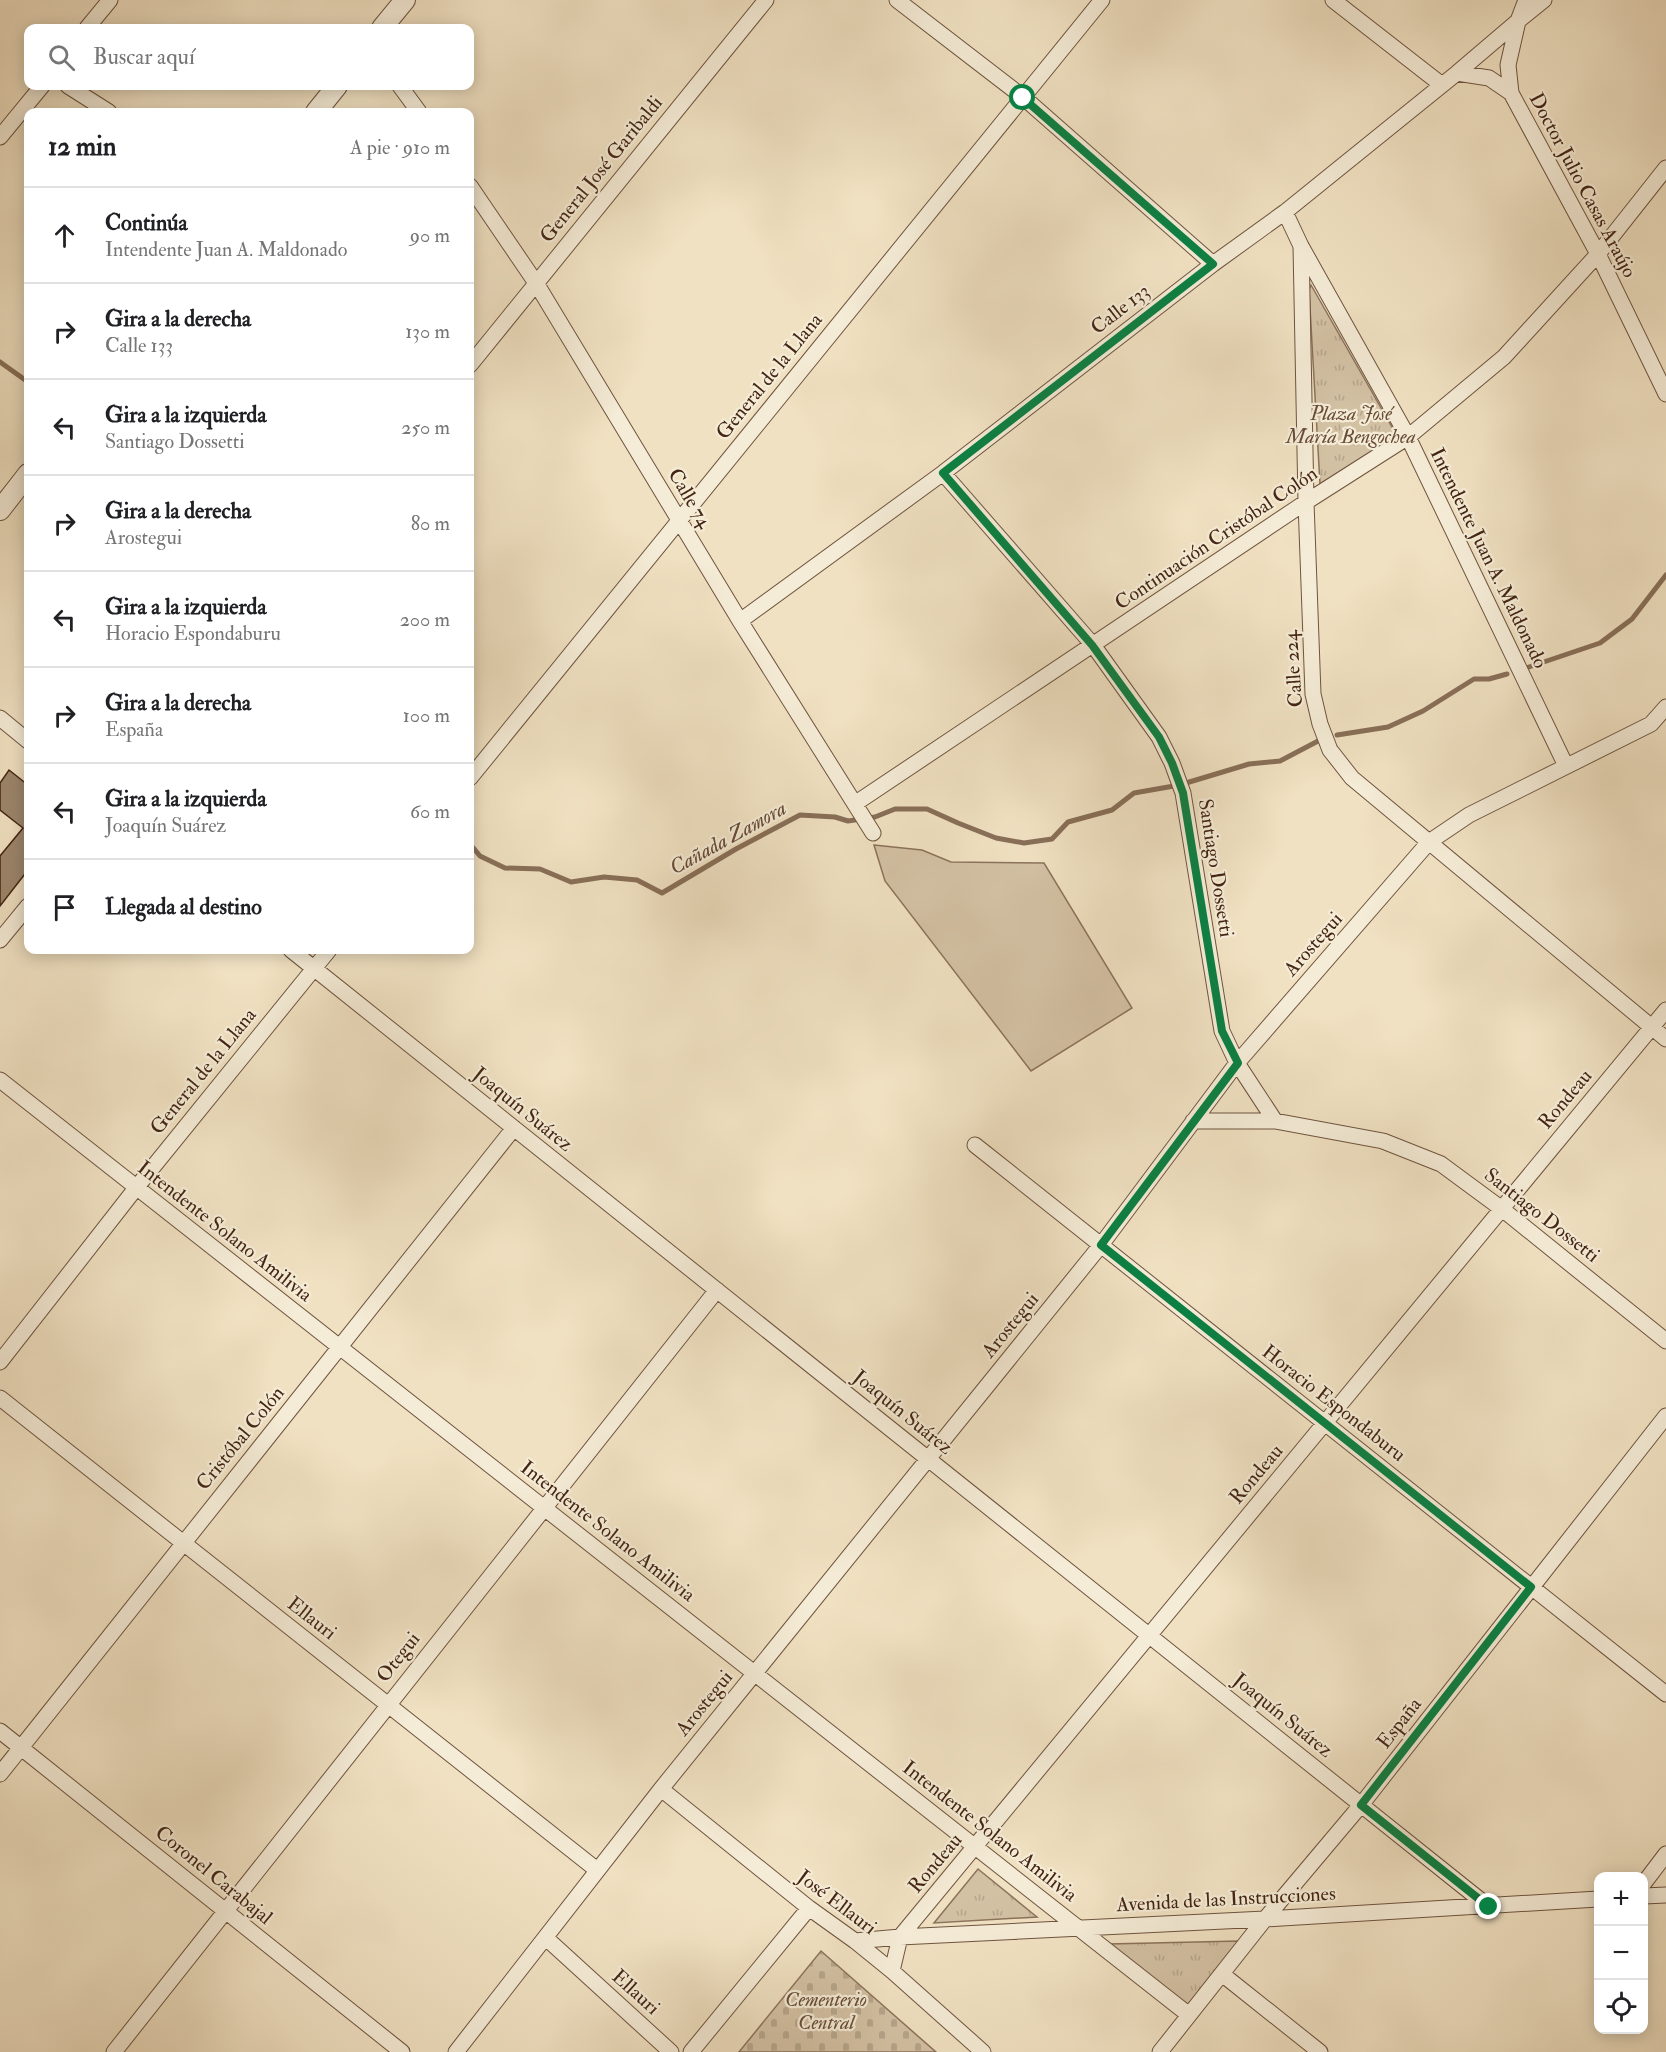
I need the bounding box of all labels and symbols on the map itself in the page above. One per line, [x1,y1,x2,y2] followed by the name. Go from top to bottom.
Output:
[1009,84,1035,110] route start
[1524,88,1642,282] street label: Doctor Julio Casas Araújo
[534,91,668,247] street label: General José Garibaldi
[1085,278,1155,340] street label: Calle 133
[710,307,828,444] street label: General de la Llana
[1285,401,1416,449] park label: Plaza José María Bengochea
[1425,444,1553,672] street label: Intendente Juan A. Maldonado
[1110,461,1322,615] street label: Continuación Cristóbal Colón
[663,464,718,533] street label: Calle 74
[1278,629,1308,708] street label: Calle 224
[665,795,791,881] water label: Cañada Zamora
[1193,797,1239,939] street label: Santiago Dossetti
[1278,907,1348,982] street label: Arostegui
[144,1002,262,1139] street label: General de la Llana
[467,1061,578,1157] street label: Joaquín Suárez
[1533,1064,1597,1134] street label: Rondeau
[133,1155,318,1308] street label: Intendente Solano Amilivia
[1479,1162,1605,1268] street label: Santiago Dossetti
[975,1287,1044,1364] street label: Arostegui
[1256,1339,1411,1468] street label: Horacio Espondaburu
[847,1364,958,1460] street label: Joaquín Suárez
[190,1381,290,1495] street label: Cristóbal Colón
[1224,1439,1288,1509] street label: Rondeau
[516,1455,701,1608] street label: Intendente Solano Amilivia
[282,1591,342,1645] street label: Ellauri
[371,1627,425,1687] street label: Otegui
[669,1665,738,1742] street label: Arostegui
[1227,1667,1338,1763] street label: Joaquín Suárez
[1371,1692,1428,1754] street label: España
[898,1755,1083,1908] street label: Intendente Solano Amilivia
[150,1820,278,1930] street label: Coronel Carabajal
[903,1828,967,1898] street label: Rondeau
[792,1863,882,1940] street label: José Ellauri
[1115,1881,1336,1917] street label: Avenida de las Instrucciones
[1475,1893,1501,1919] route end
[607,1964,665,2020] street label: Ellauri
[785,1987,867,2035] park label: Cementerio Central

